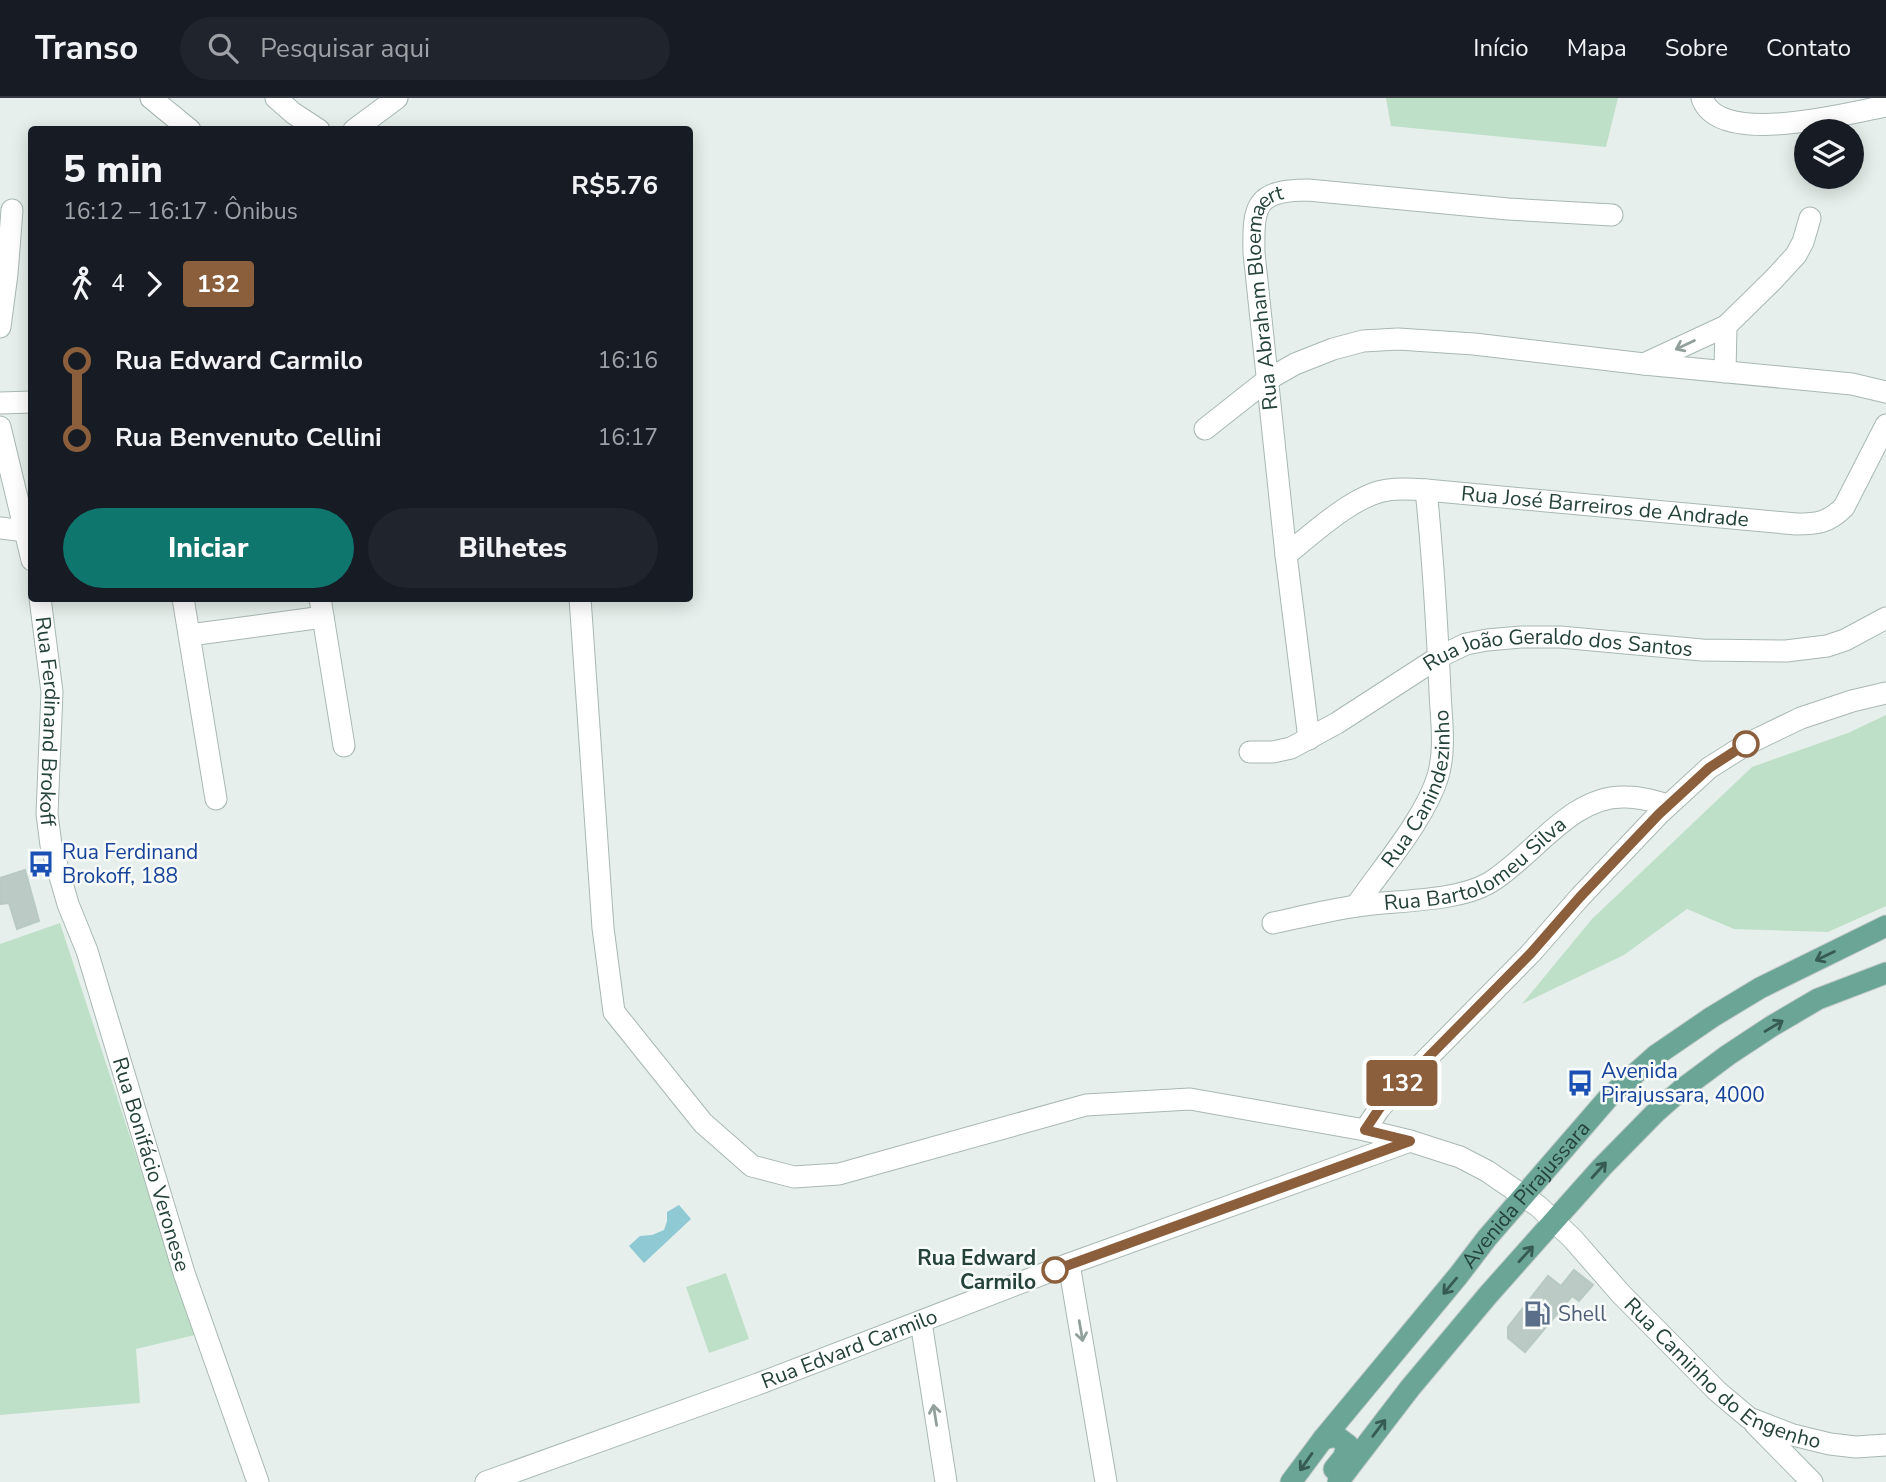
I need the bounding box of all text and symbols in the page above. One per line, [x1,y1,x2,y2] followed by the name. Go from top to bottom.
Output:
[180,17,670,80] search box
[35,26,138,71] text: Transo
[204,29,242,67] icon: search
[260,31,430,66] text: Pesquisar aqui
[1473,32,1529,64] text: Início
[1567,32,1627,64] text: Mapa
[1665,32,1728,64] text: Sobre
[1766,32,1851,64] text: Contato
[1794,119,1864,189] map controls
[1794,119,1864,189] button: layers
[63,144,163,195] text: 5 min
[571,168,658,203] text: R$5.76
[1240,178,1287,412] street label: Rua Abraham Bloemaert
[63,196,298,227] text: 16:12 – 16:17 · Ônibus
[63,265,101,303] icon: walk
[135,265,173,303] icon: forward
[111,268,125,299] text: 4
[197,268,240,300] text: 132
[1675,338,1696,352] one-way arrow
[115,343,363,378] text: Rua Edward Carmilo
[598,345,658,376] text: 16:16
[115,420,382,455] text: Rua Benvenuto Cellini
[598,422,658,453] text: 16:17
[1460,479,1750,534] street label: Rua José Barreiros de Andrade
[63,508,354,588] button: Iniciar
[368,508,658,588] button: Bilhetes
[28,615,66,829] street label: Rua Ferdinand Brokoff
[1418,623,1694,678] street label: Rua João Geraldo dos Santos
[1375,709,1456,873] street label: Rua Canindezinho
[1733,731,1759,757] unlabelled marker
[1383,810,1572,917] street label: Rua Bartolomeu Silva
[62,838,198,890] place label: Rua Ferdinand Brokoff, 188
[26,849,56,879] bus stop icon: Rua Ferdinand Brokoff, 188
[1815,949,1836,963] one-way arrow
[1763,1018,1783,1032] one-way arrow
[106,1054,197,1275] street label: Rua Bonifácio Veronese
[1601,1057,1765,1109] place label: Avenida Pirajussara, 4000
[1362,1060,1442,1106] line badge: 132
[1380,1067,1424,1099] text: 132
[1565,1068,1595,1098] bus stop icon: Avenida Pirajussara, 4000
[1455,1115,1596,1274] street label: Avenida Pirajussara
[1591,1161,1607,1179] one-way arrow
[917,1244,1036,1296] place label: Rua Edward Carmilo
[1517,1246,1534,1263] one-way arrow
[1042,1257,1068,1283] marker: Rua Edward Carmilo
[1442,1276,1458,1294] one-way arrow
[1618,1291,1824,1455] street label: Rua Caminho do Engenho
[1522,1299,1552,1329] fuel station icon: Shell
[1558,1300,1607,1328] place label: Shell
[757,1302,941,1395] street label: Rua Edvard Carmilo
[1075,1320,1088,1342] one-way arrow
[928,1404,941,1426] one-way arrow
[1372,1419,1387,1438] one-way arrow
[1299,1452,1313,1471] one-way arrow

